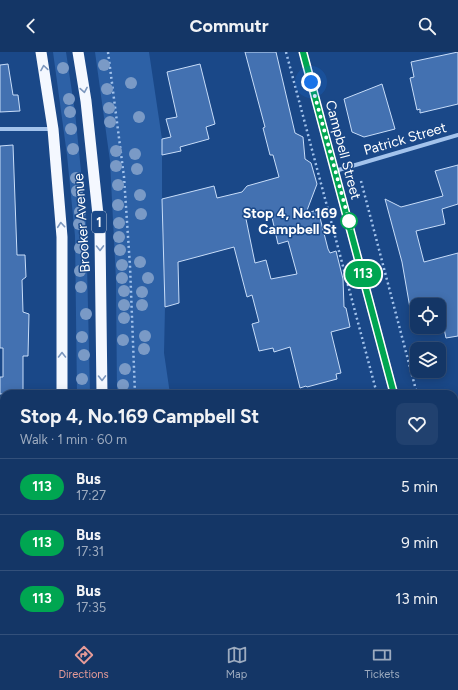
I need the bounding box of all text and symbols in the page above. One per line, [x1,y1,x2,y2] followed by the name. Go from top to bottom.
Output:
[20,15,42,37] icon: back
[189,15,269,37] text: Commutr
[416,15,438,37] icon: search
[40,65,49,71] one-way arrow
[301,72,321,92] your location
[79,87,88,94] one-way arrow
[322,98,364,202] street label: Campbell Street
[362,119,448,159] street label: Patrick Street
[70,173,94,273] street label: Brooker Avenue
[243,205,337,238] place label: Stop 4, No.169 Campbell St
[92,211,106,233] road number: 1
[340,212,358,230] marker: Stop 4, No.169 Campbell St
[56,222,65,228] one-way arrow
[96,245,104,251] one-way arrow
[340,261,386,287] line badge: 113
[353,265,373,282] text: 113
[410,298,446,378] map controls
[410,298,446,334] button: locate
[410,342,446,378] button: layers
[58,352,66,358] one-way arrow
[98,375,106,381] one-way arrow
[396,403,438,445] button: heart
[20,405,259,428] text: Stop 4, No.169 Campbell St
[20,432,127,447] text: Walk · 1 min · 60 m
[76,470,101,488] text: Bus
[32,478,52,495] text: 113
[401,478,438,496] text: 5 min
[76,488,106,503] text: 17:27
[76,526,101,544] text: Bus
[32,534,52,551] text: 113
[401,534,438,552] text: 9 min
[76,544,104,559] text: 17:31
[76,582,101,600] text: Bus
[32,590,52,607] text: 113
[395,590,438,608] text: 13 min
[76,600,106,615] text: 17:35
[58,644,109,681] tab: Directions
[226,644,248,681] tab: Map
[364,644,400,681] tab: Tickets

